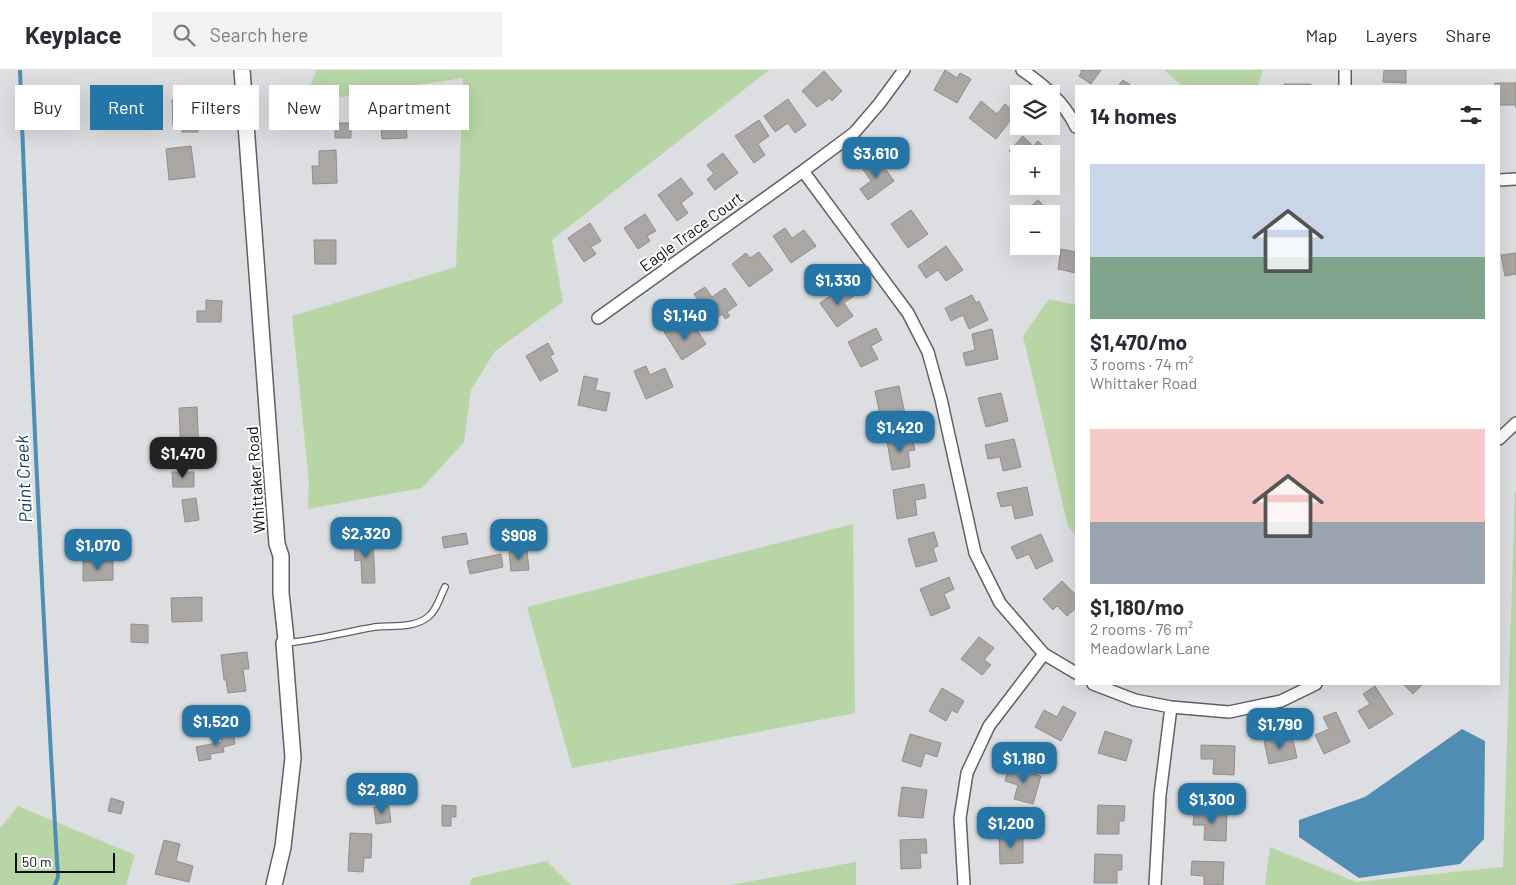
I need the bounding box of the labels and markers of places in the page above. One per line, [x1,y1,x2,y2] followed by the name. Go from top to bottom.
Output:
[835,136,917,179] pin: $3,610
[797,264,879,306] pin: $1,330
[644,298,726,341] pin: $1,140
[859,410,941,453] pin: $1,420
[142,436,224,479] pin: $1,470
[325,516,407,559] pin: $2,320
[489,518,549,561] pin: $908
[57,528,139,571] pin: $1,070
[175,704,257,747] pin: $1,520
[1239,708,1321,750] pin: $1,790
[983,742,1065,784] pin: $1,180
[341,772,423,815] pin: $2,880
[1171,782,1253,825] pin: $1,300
[970,806,1052,849] pin: $1,200

